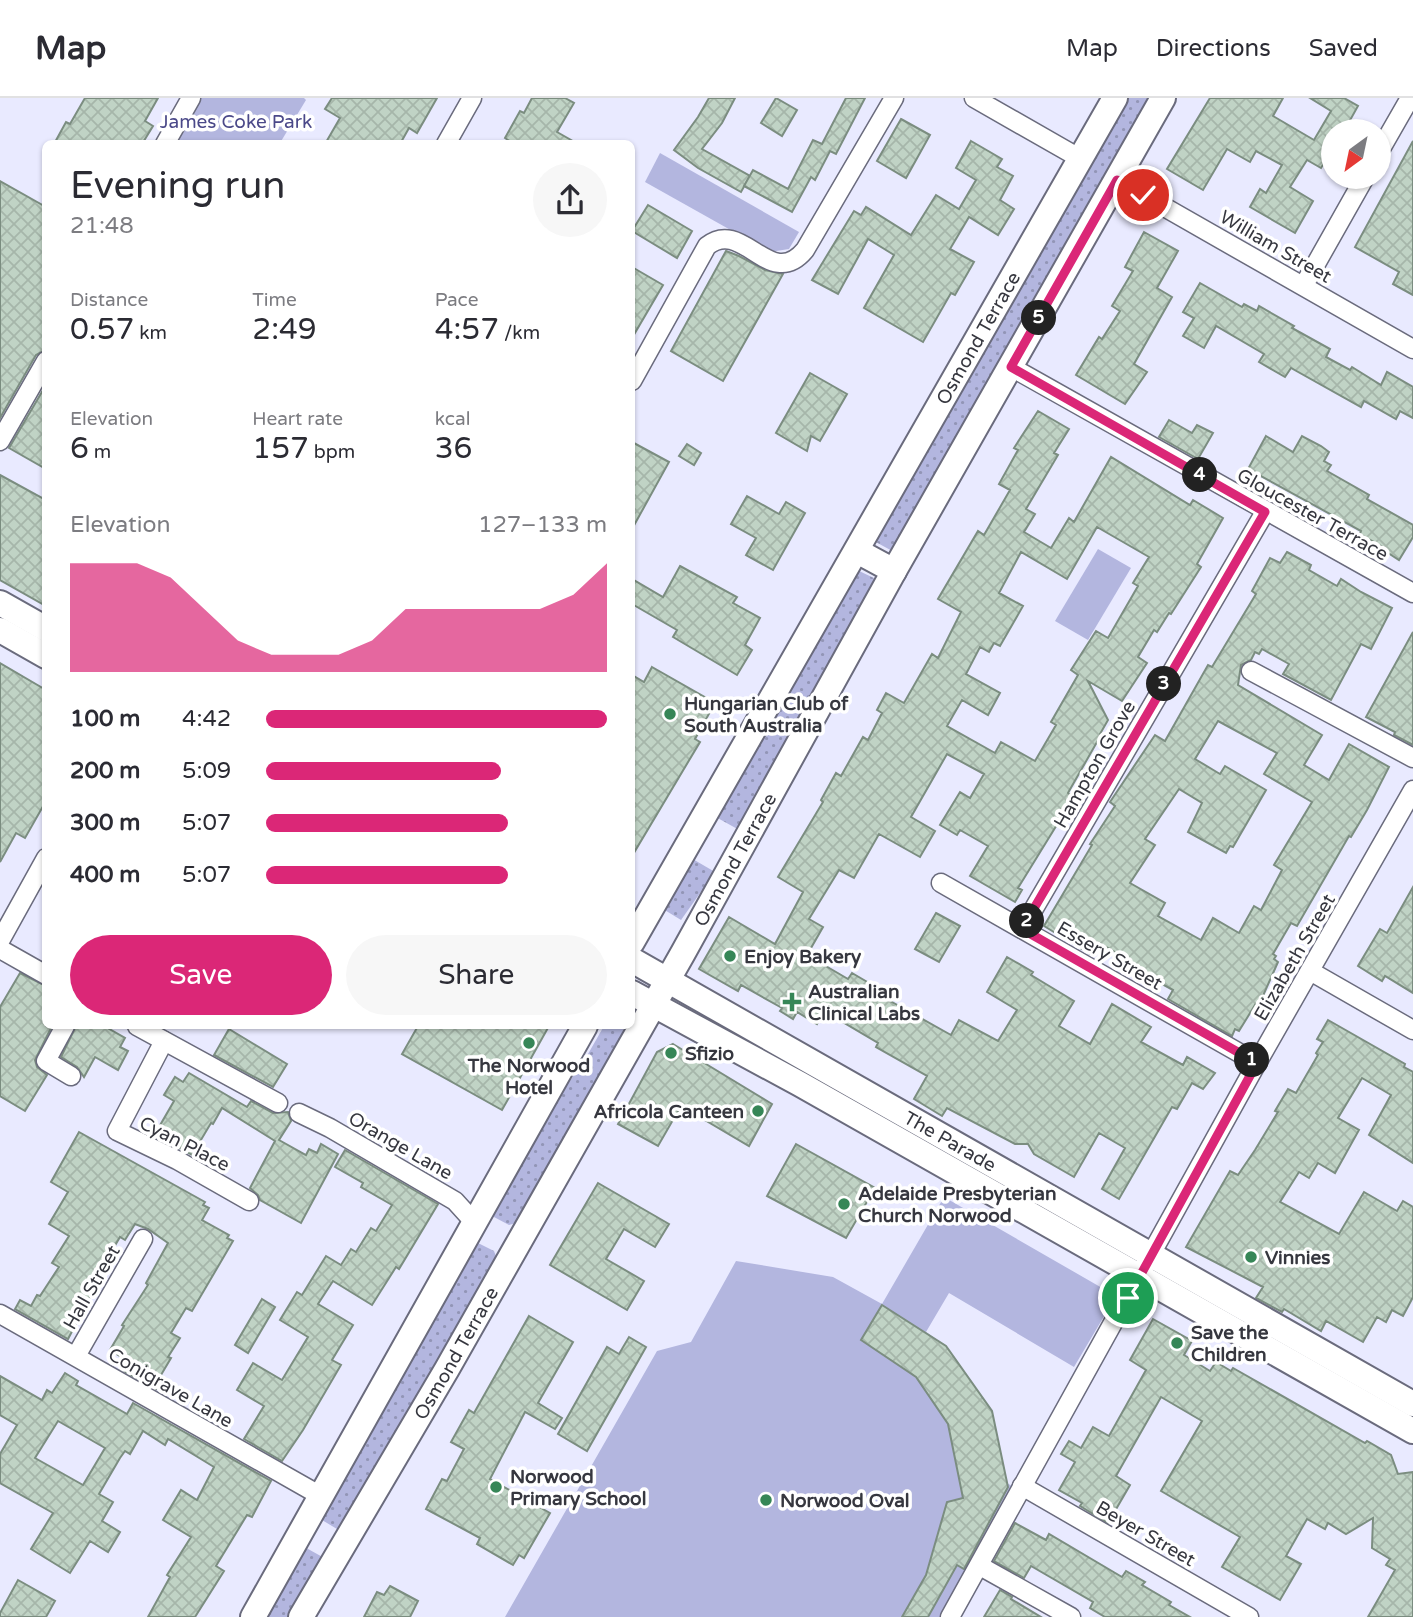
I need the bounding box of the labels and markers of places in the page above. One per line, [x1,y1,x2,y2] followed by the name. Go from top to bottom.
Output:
[1113,165,1173,225] pin
[1021,300,1056,336] pin: 5
[1182,458,1218,492] pin: 4
[1146,666,1182,702] pin: 3
[684,693,849,737] place label: Hungarian Club of South Australia
[662,706,678,722] marker: Hungarian Club of South Australia
[1010,904,1044,938] pin: 2
[744,946,862,969] place label: Enjoy Bakery
[722,948,738,964] marker: Enjoy Bakery
[808,981,920,1025] place label: Australian Clinical Labs
[782,992,802,1012] marker: Australian Clinical Labs
[521,1035,537,1051] marker: The Norwood Hotel
[1234,1042,1270,1077] pin: 1
[685,1043,734,1065] place label: Sfizio
[663,1045,679,1061] marker: Sfizio
[467,1055,590,1099] place label: The Norwood Hotel
[594,1101,744,1123] place label: Africola Canteen
[750,1103,766,1119] marker: Africola Canteen
[858,1183,1057,1227] place label: Adelaide Presbyterian Church Norwood
[836,1196,852,1212] marker: Adelaide Presbyterian Church Norwood
[1265,1247,1330,1269] place label: Vinnies
[1243,1249,1259,1265] marker: Vinnies
[1098,1268,1158,1328] pin
[1191,1322,1269,1366] place label: Save the Children
[1169,1335,1185,1351] marker: Save the Children
[510,1466,646,1511] place label: Norwood Primary School
[488,1479,504,1495] marker: Norwood Primary School
[780,1490,910,1512] place label: Norwood Oval
[758,1492,774,1508] marker: Norwood Oval

